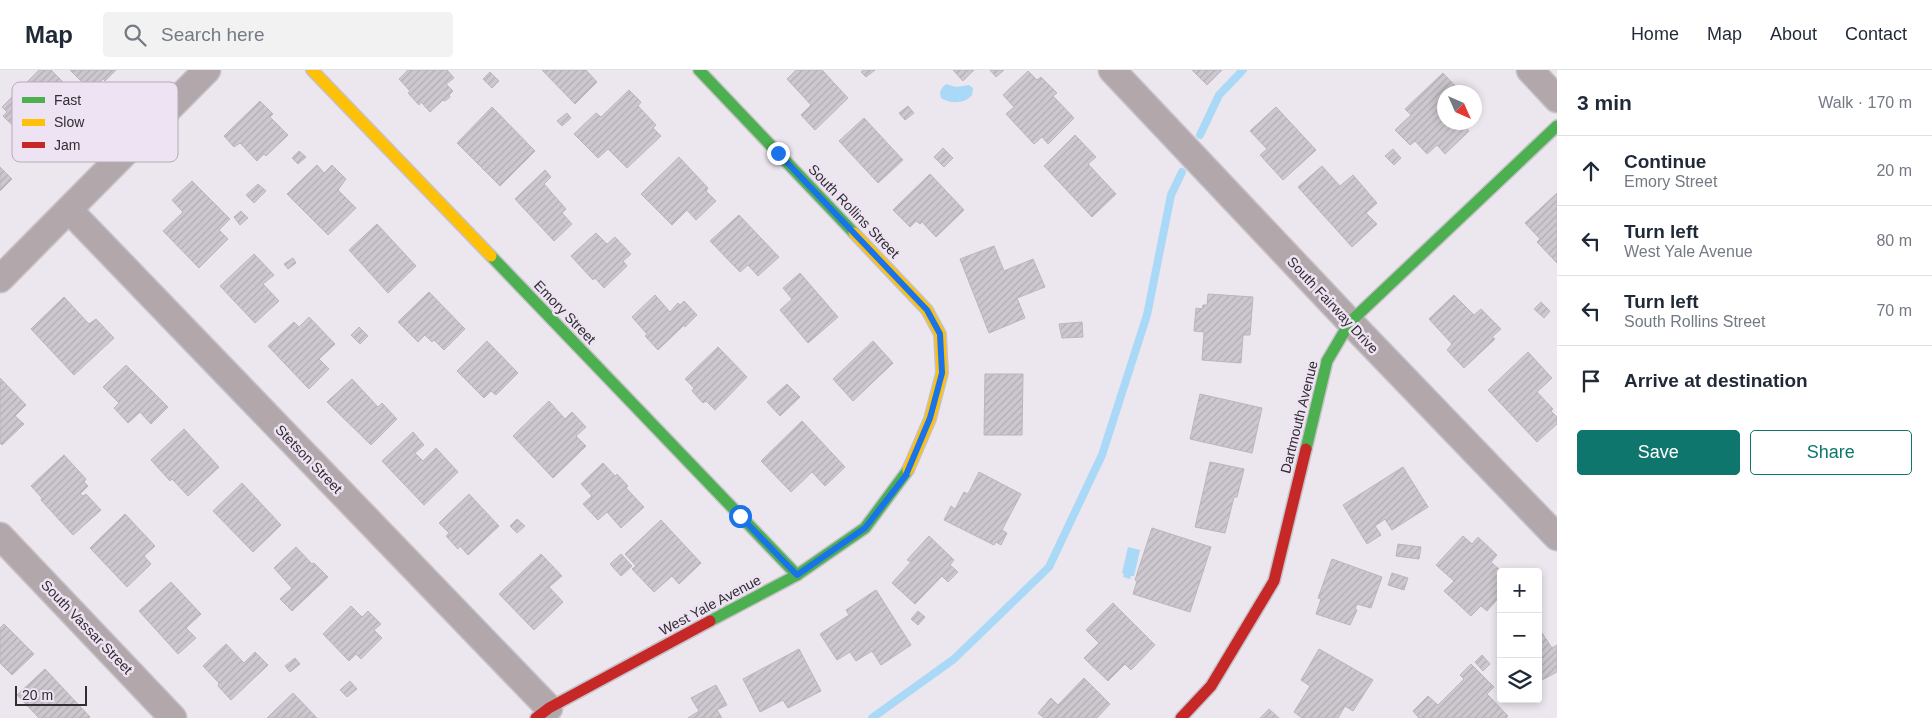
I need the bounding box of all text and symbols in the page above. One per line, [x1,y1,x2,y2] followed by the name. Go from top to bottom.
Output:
[103,12,453,57] search box
[25,21,73,48] text: Map
[121,21,149,49] icon: search
[161,24,265,45] text: Search here
[1631,24,1679,44] text: Home
[1707,24,1742,44] text: Map
[1770,24,1817,44] text: About
[1845,24,1907,44] text: Contact
[12,82,178,162] legend
[1437,85,1482,130] north arrow
[1577,91,1632,114] text: 3 min
[54,92,81,108] text: Fast
[1818,94,1912,111] text: Walk · 170 m
[54,114,85,130] text: Slow
[54,137,80,153] text: Jam
[767,142,790,165] route end
[1624,151,1706,172] text: Continue
[1577,157,1605,185] icon: ahead
[805,161,903,261] street label: South Rollins Street
[1876,162,1912,179] text: 20 m
[1624,173,1717,190] text: Emory Street
[1624,221,1699,242] text: Turn left
[1577,227,1605,255] icon: left
[1876,232,1912,249] text: 80 m
[1624,243,1753,260] text: West Yale Avenue
[1284,253,1382,357] street label: South Fairway Drive
[531,277,599,347] street label: Emory Street
[1624,291,1699,312] text: Turn left
[1577,297,1605,325] icon: left
[1876,302,1912,319] text: 70 m
[1624,313,1765,330] text: South Rollins Street
[1277,359,1321,475] street label: Dartmouth Avenue
[1577,367,1605,395] icon: arrive
[1624,370,1808,391] text: Arrive at destination
[272,422,346,497] street label: Stetson Street
[1577,430,1740,475] button: Save
[1750,430,1912,475] button: Share
[729,505,752,528] route start
[1497,568,1542,703] map controls
[1497,568,1542,613] button: +
[657,571,764,638] street label: West Yale Avenue
[38,577,136,677] street label: South Vassar Street
[1497,613,1542,658] button: −
[1497,658,1542,703] button: layers
[15,683,88,706] scale bar
[22,687,53,703] text: 20 m

